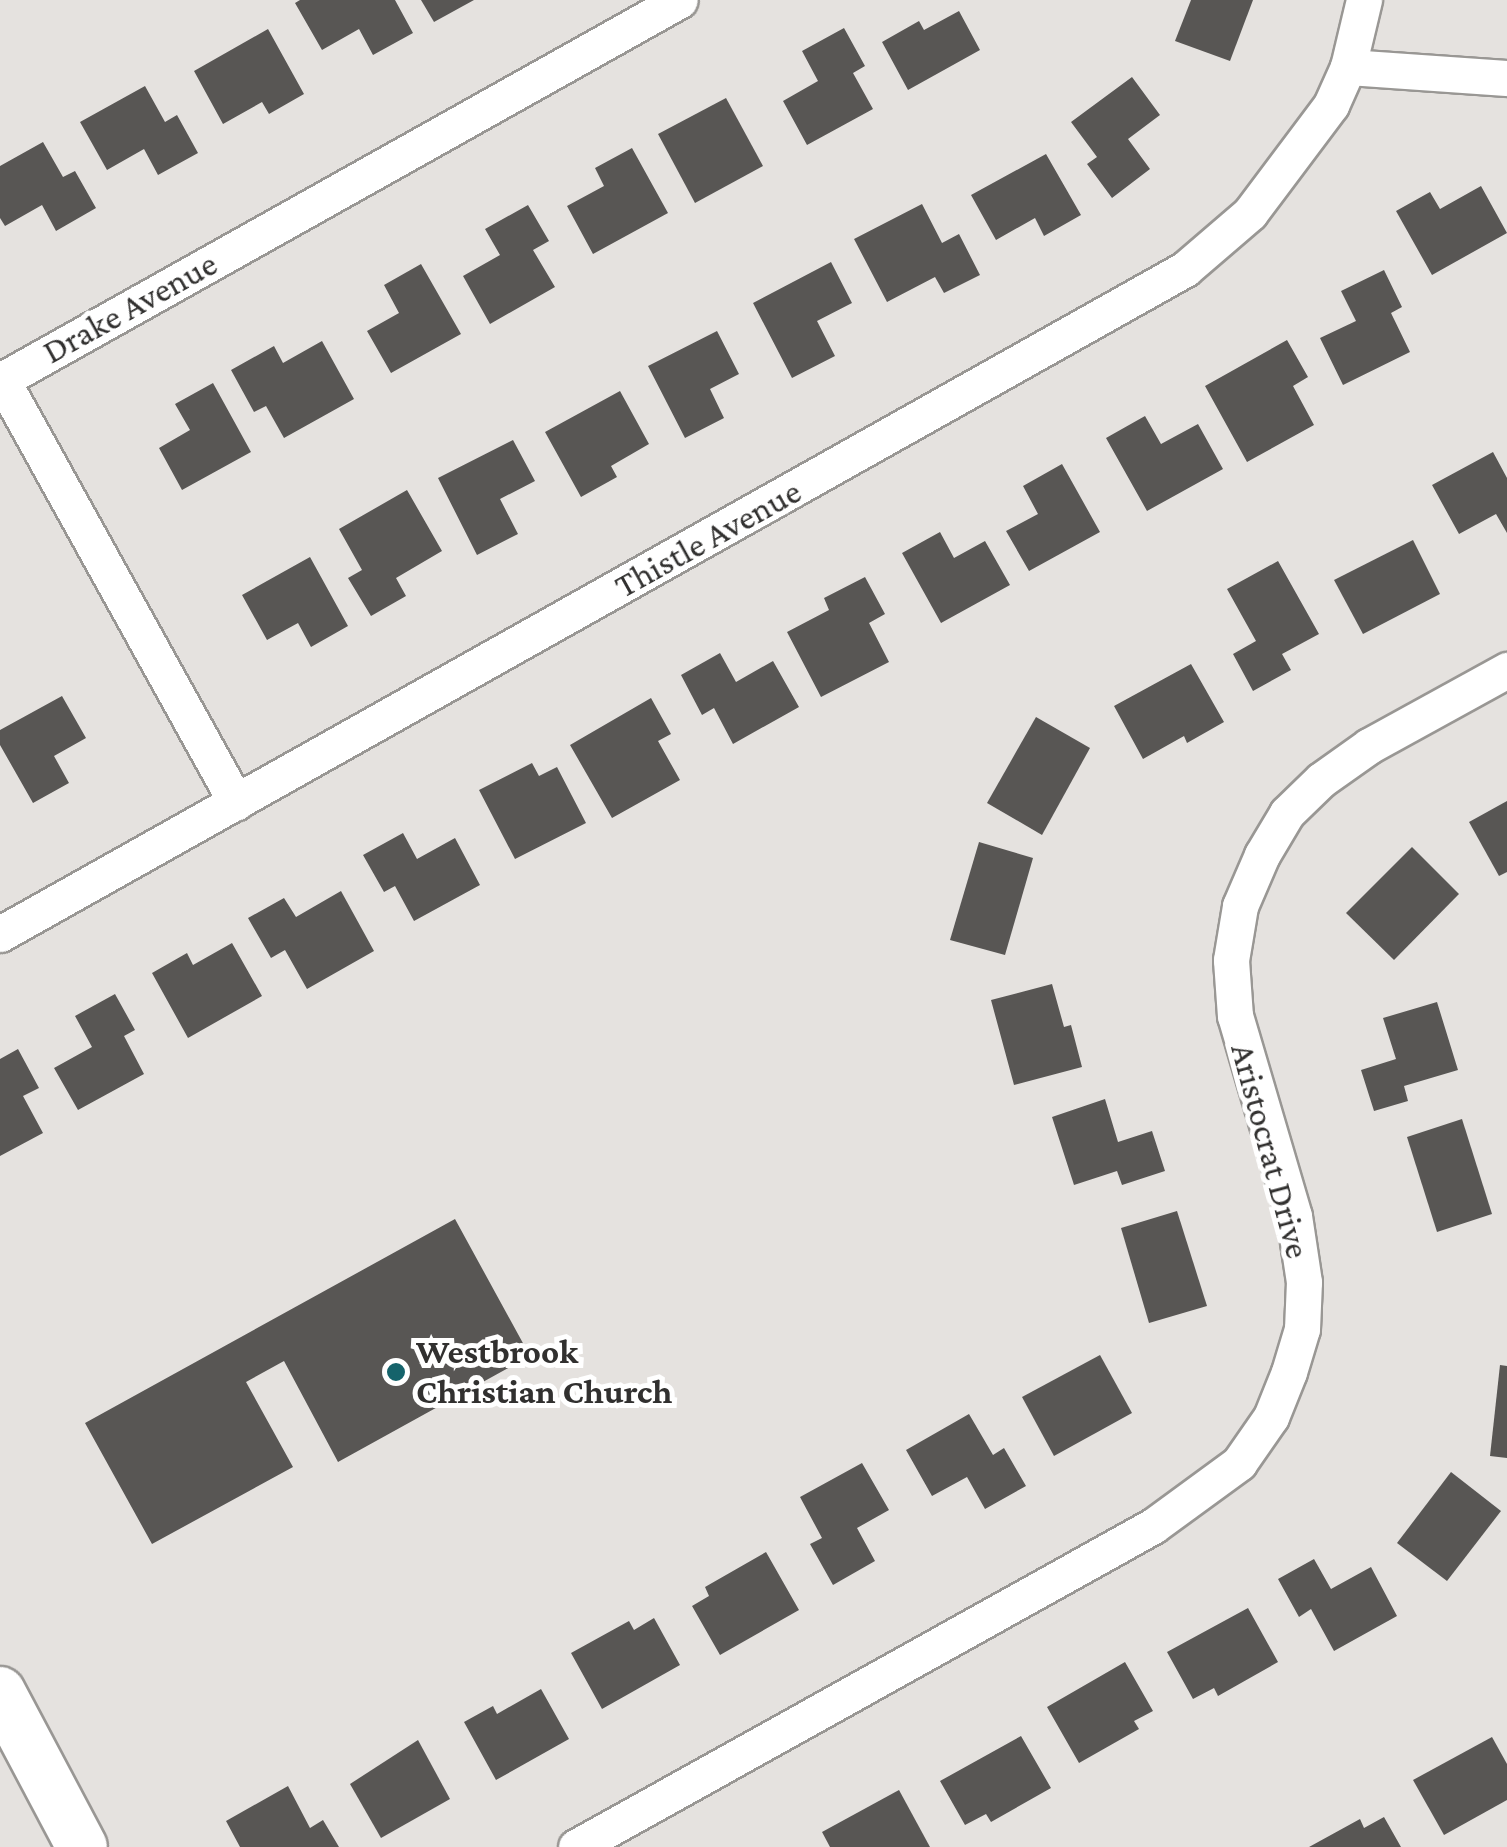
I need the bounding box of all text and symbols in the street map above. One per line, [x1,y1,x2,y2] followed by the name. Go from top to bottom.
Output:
[36,243,224,373] street label: Drake Avenue
[607,471,809,607] street label: Thistle Avenue
[1221,1039,1319,1263] street label: Aristocrat Drive
[416,1331,672,1413] place label: Westbrook Christian Church
[385,1361,407,1383] marker: Westbrook Christian Church

